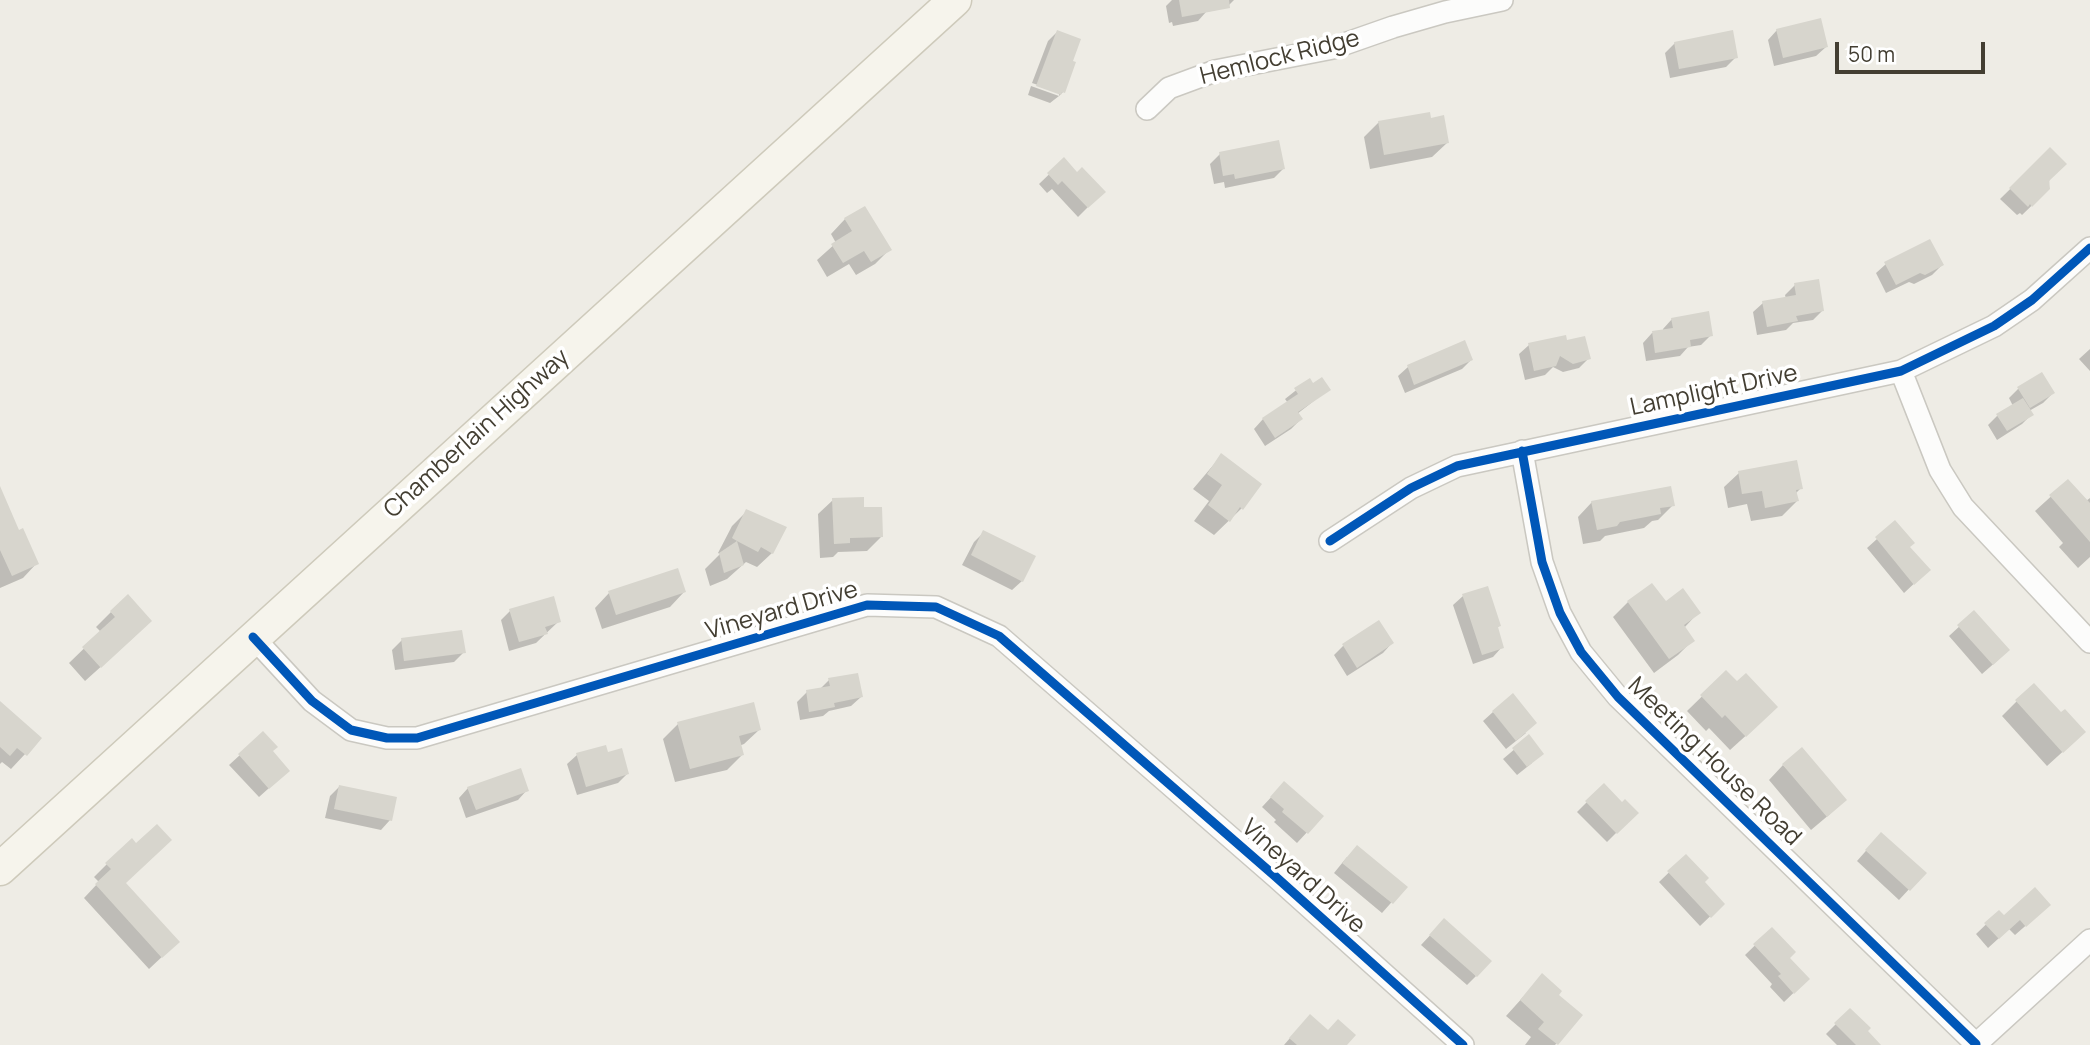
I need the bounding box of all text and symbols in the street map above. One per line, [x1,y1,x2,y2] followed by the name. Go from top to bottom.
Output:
[1197,24,1363,92] street label: Hemlock Ridge
[1838,28,1988,72] scale bar
[1848,40,1895,68] text: 50 m
[379,343,575,525] street label: Chamberlain Highway
[1628,359,1800,423] street label: Lamplight Drive
[703,576,861,646] street label: Vineyard Drive
[1621,672,1807,852] street label: Meeting House Road
[1235,814,1371,940] street label: Vineyard Drive

